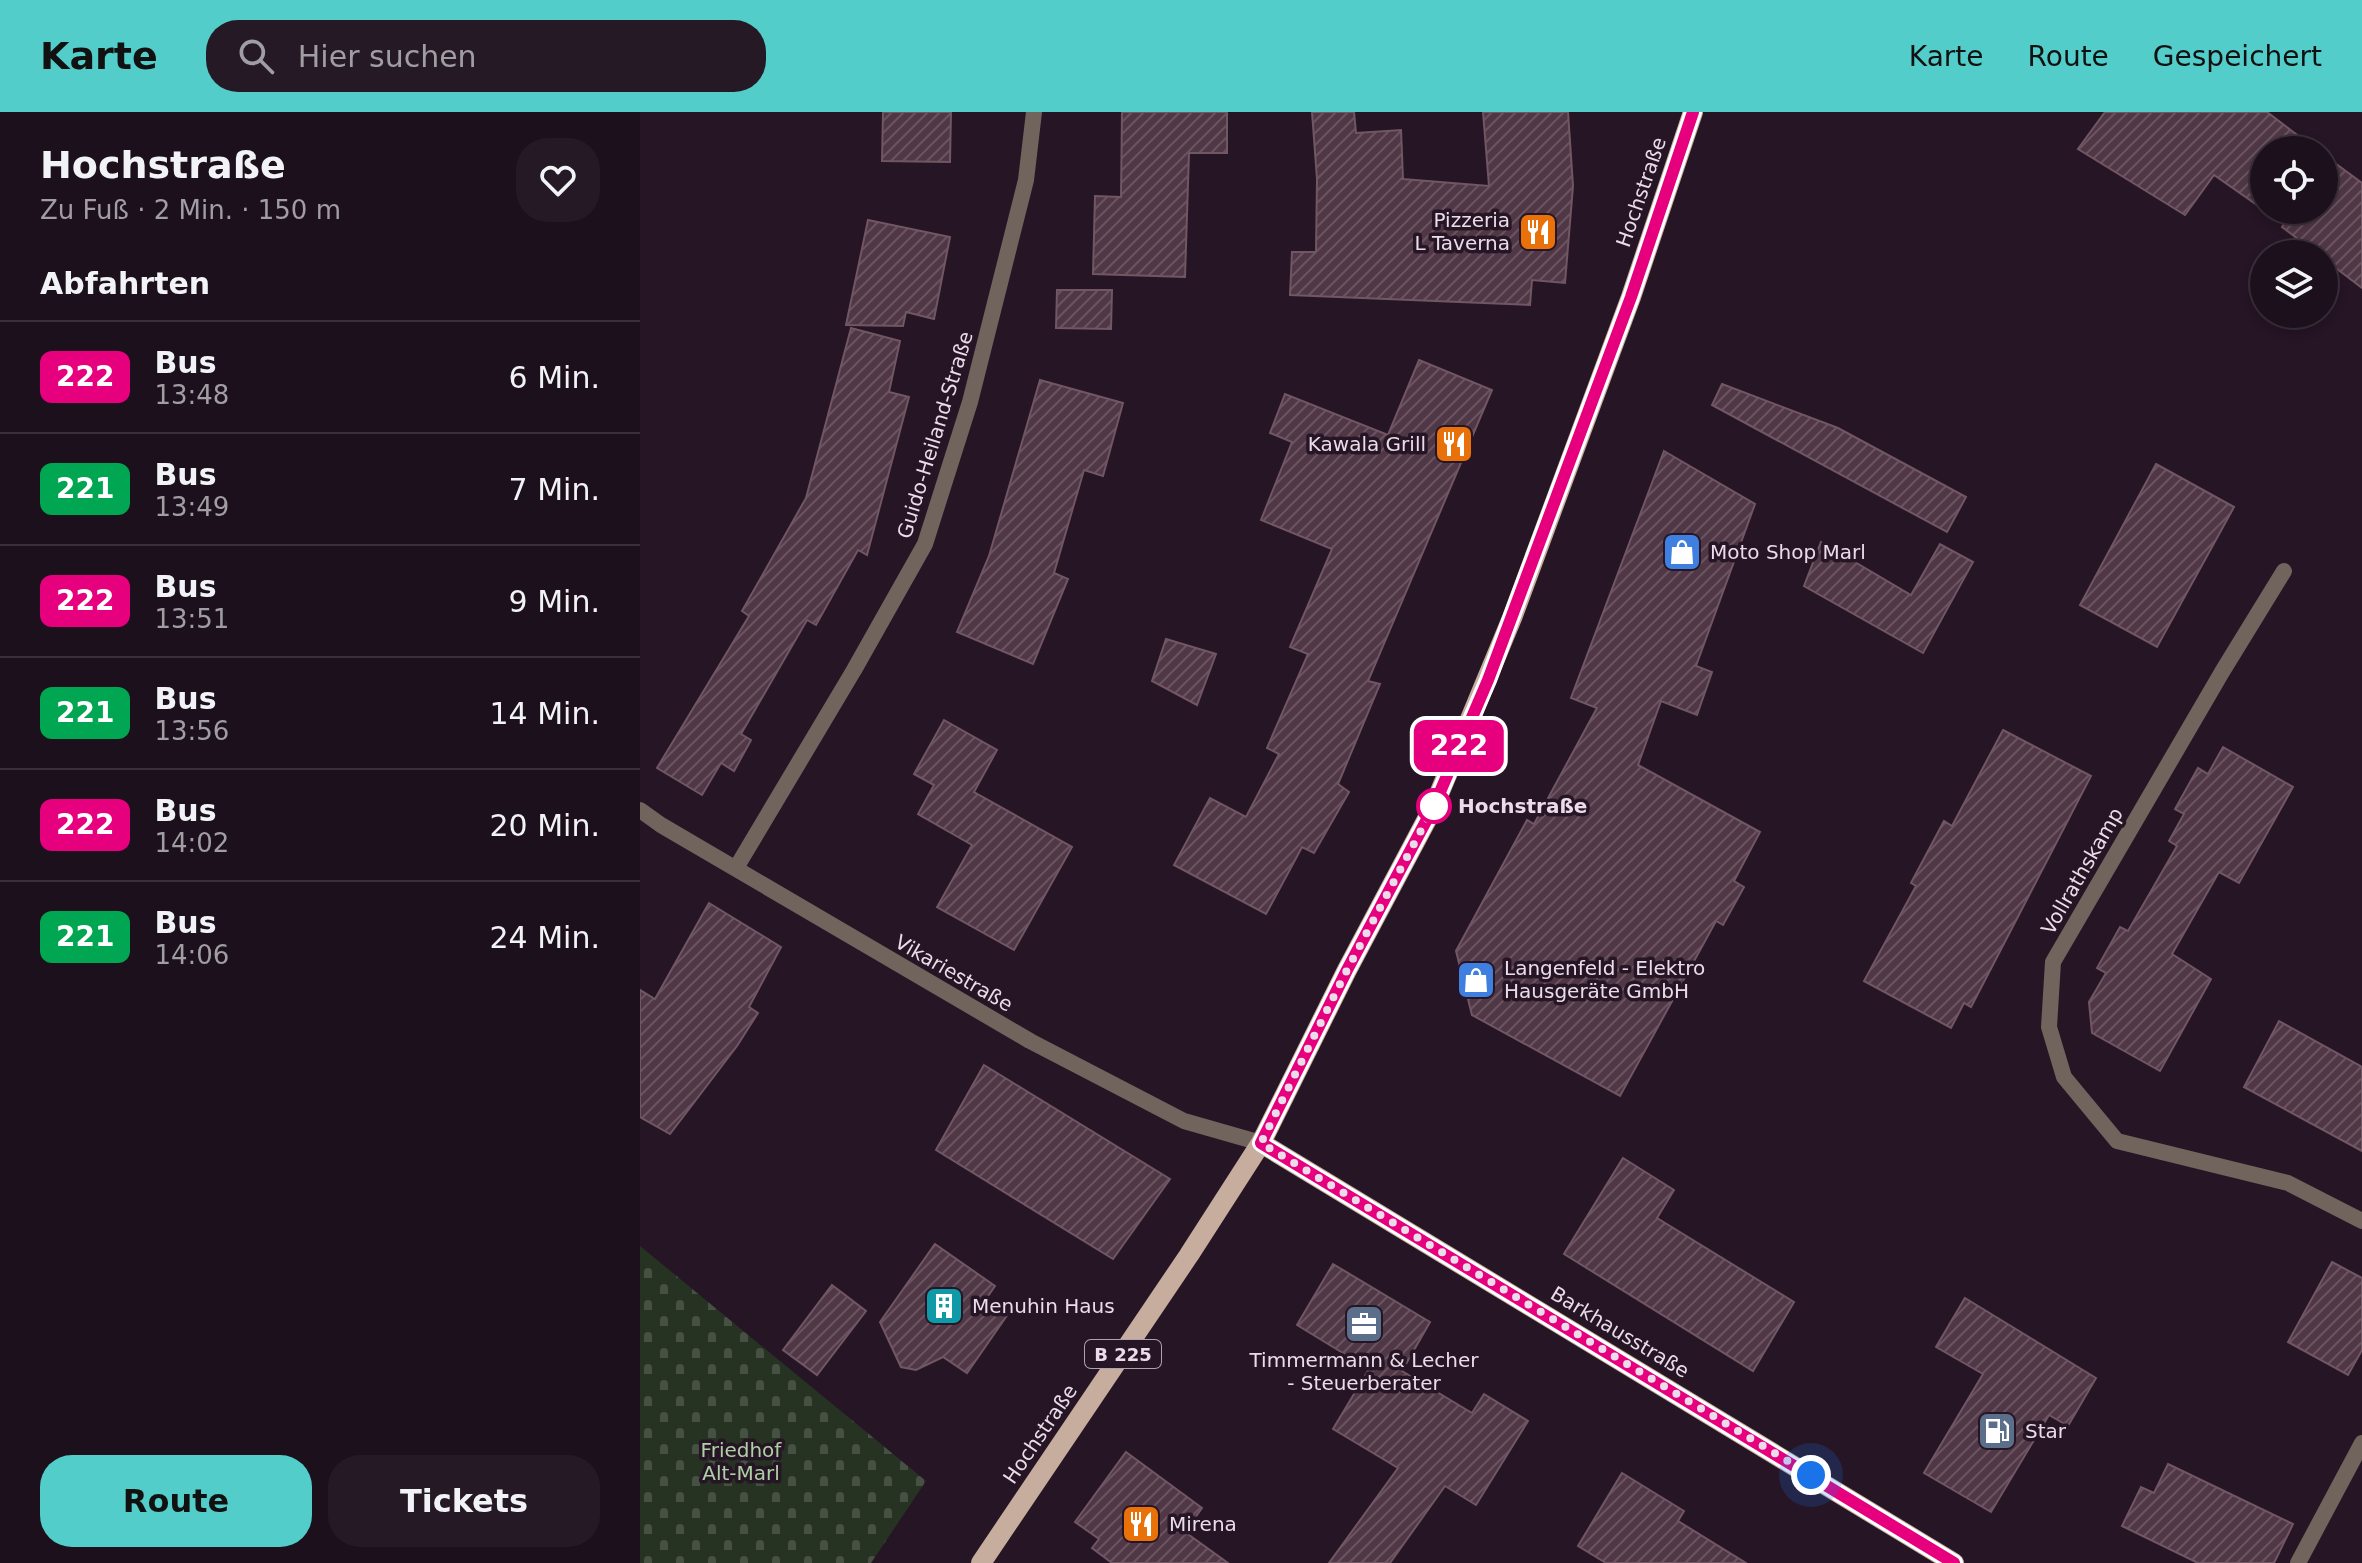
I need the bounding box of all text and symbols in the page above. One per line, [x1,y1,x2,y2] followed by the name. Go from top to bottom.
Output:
[206,20,766,92] search box
[40,34,158,78] text: Karte
[234,34,278,78] icon: search
[298,39,477,74] text: Hier suchen
[1909,40,1984,73] text: Karte
[2028,40,2109,73] text: Route
[2153,40,2322,73] text: Gespeichert
[1611,134,1671,250] street label: Hochstraße
[2250,136,2338,328] map controls
[2250,136,2338,224] button: locate
[516,138,600,222] button: heart
[40,143,286,187] text: Hochstraße
[40,195,341,225] text: Zu Fuß · 2 Min. · 150 m
[1414,208,1510,255] place label: Pizzeria L Taverna
[1517,211,1559,253] restaurant icon: Pizzeria L Taverna
[2250,240,2338,328] button: layers
[40,266,210,301] text: Abfahrten
[892,328,978,542] street label: Guido-Heiland-Straße
[154,345,217,380] text: Bus
[56,360,114,393] text: 222
[509,360,600,395] text: 6 Min.
[154,380,229,410] text: 13:48
[1433,423,1475,465] restaurant icon: Kawala Grill
[1308,432,1426,456] place label: Kawala Grill
[154,457,217,492] text: Bus
[56,472,114,505] text: 221
[509,472,600,507] text: 7 Min.
[154,492,229,522] text: 13:49
[1661,531,1703,573] shop icon: Moto Shop Marl
[1710,540,1866,564] place label: Moto Shop Marl
[154,569,217,604] text: Bus
[56,584,114,617] text: 222
[509,584,600,619] text: 9 Min.
[154,604,229,634] text: 13:51
[154,681,217,716] text: Bus
[56,696,114,729] text: 221
[490,696,600,731] text: 14 Min.
[154,716,229,746] text: 13:56
[1413,720,1505,772] line badge: 222
[1430,729,1488,762] text: 222
[1417,789,1451,823] marker: Hochstraße
[154,793,217,828] text: Bus
[1458,794,1587,818] place label: Hochstraße
[2036,803,2128,939] street label: Vollrathskamp
[56,808,114,841] text: 222
[490,808,600,843] text: 20 Min.
[154,828,229,858] text: 14:02
[154,905,217,940] text: Bus
[56,920,114,953] text: 221
[490,920,600,955] text: 24 Min.
[891,930,1017,1016] street label: Vikariestraße
[154,940,229,970] text: 14:06
[1504,956,1705,1003] place label: Langenfeld - Elektro Hausgeräte GmbH
[1455,959,1497,1001] shop icon: Langenfeld - Elektro Hausgeräte GmbH
[1546,1281,1694,1383] street label: Barkhausstraße
[923,1285,965,1327] building icon: Menuhin Haus
[972,1294,1115,1318] place label: Menuhin Haus
[1343,1303,1385,1345] office icon: Timmermann & Lecher - Steuerberater
[1085,1340,1161,1368] road number: B 225
[1249,1348,1479,1395] place label: Timmermann & Lecher - Steuerberater
[998,1380,1082,1488] street label: Hochstraße
[1976,1410,2018,1452] fuel station icon: Star
[2025,1419,2067,1443] place label: Star
[701,1438,782,1485] park label: Friedhof Alt-Marl
[40,1455,312,1547] button: Route
[328,1455,600,1547] button: Tickets
[1791,1455,1831,1495] your location
[1120,1503,1162,1545] restaurant icon: Mirena
[1169,1512,1237,1536] place label: Mirena

